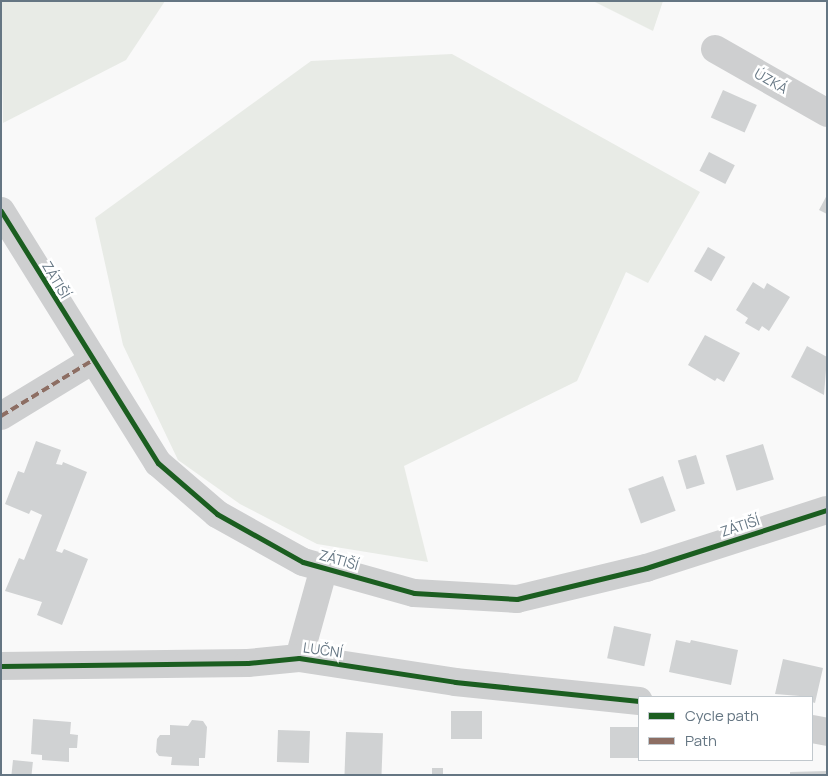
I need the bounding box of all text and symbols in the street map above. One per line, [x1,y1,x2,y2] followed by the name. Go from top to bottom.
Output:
[751,65,791,97] street label: ÚZKÁ
[38,258,74,302] street label: ZÁTIŠÍ
[718,512,762,540] street label: ZÁTIŠÍ
[317,546,361,574] street label: ZÁTIŠÍ
[302,639,344,661] street label: LUČNÍ
[638,696,813,761] legend
[685,705,759,726] text: Cycle path
[685,730,717,751] text: Path

